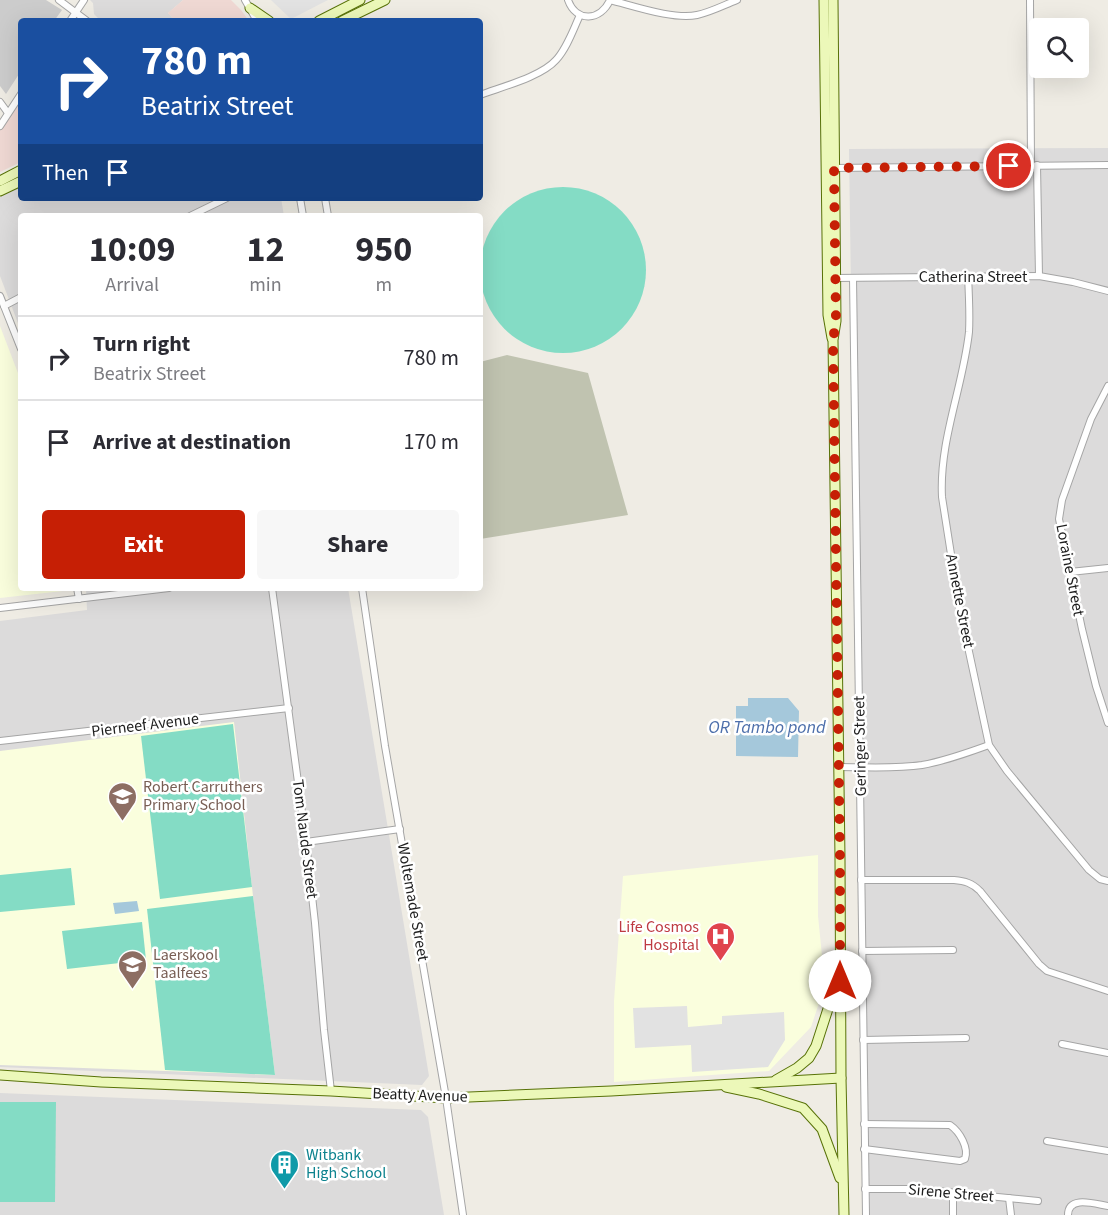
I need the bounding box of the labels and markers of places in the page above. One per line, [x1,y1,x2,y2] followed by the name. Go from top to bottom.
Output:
[983,140,1034,191] pin
[143,776,263,816] place label: Robert Carruthers Primary School
[106,780,138,822] school or university icon: Robert Carruthers Primary School
[619,916,699,956] place label: Life Cosmos Hospital
[704,920,736,962] hospital icon: Life Cosmos Hospital
[153,944,218,984] place label: Laerskool Taalfees
[116,948,148,990] school or university icon: Laerskool Taalfees
[306,1144,386,1184] place label: Witbank High School
[269,1148,301,1190] building icon: Witbank High School

